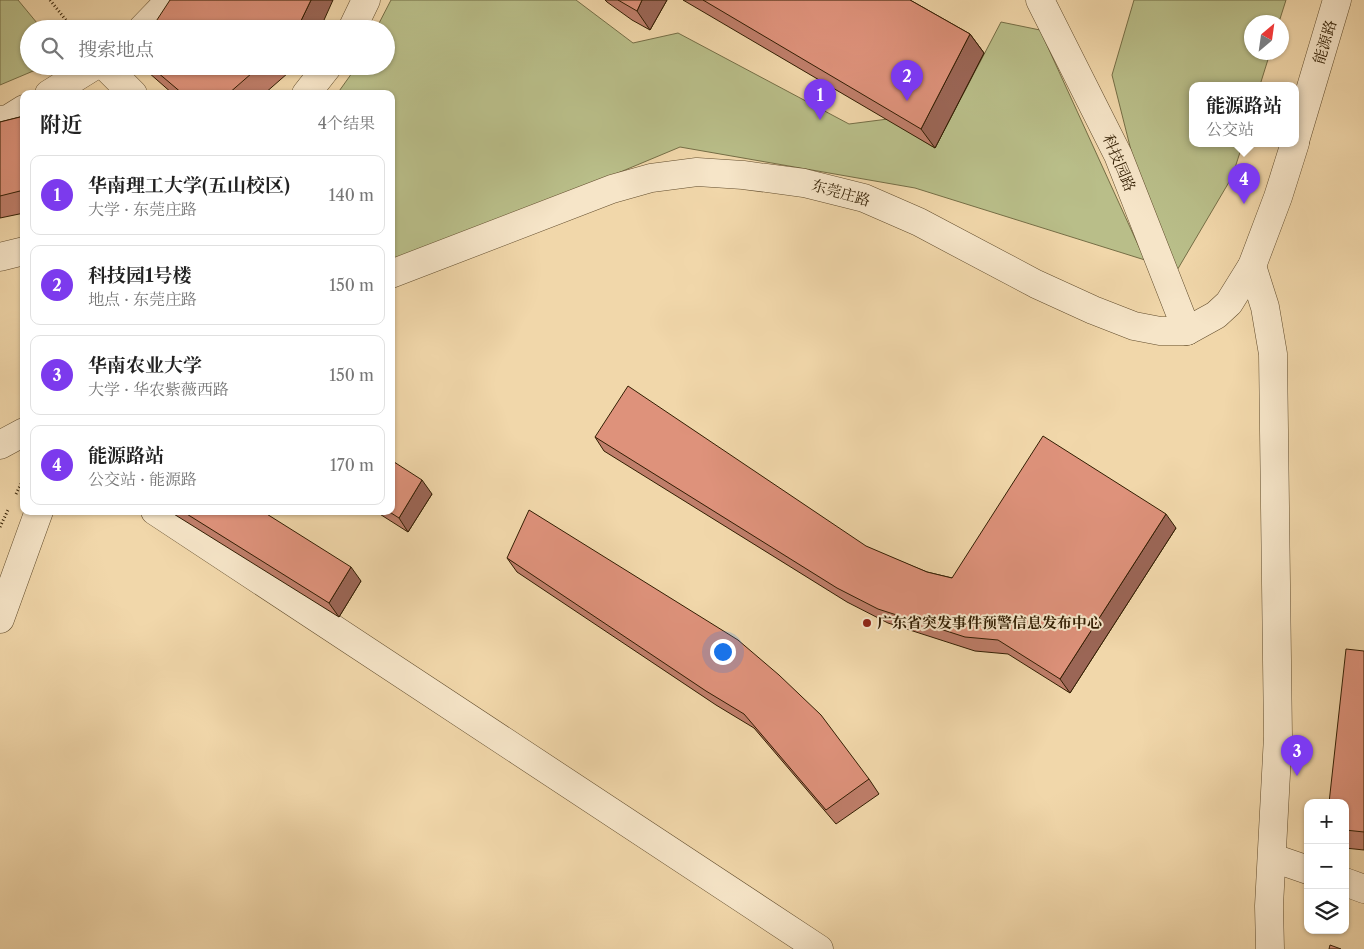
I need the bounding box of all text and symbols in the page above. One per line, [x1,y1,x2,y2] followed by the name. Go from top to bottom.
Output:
[1244,15,1289,60] north arrow
[1309,18,1340,66] street label: 能源路
[20,20,395,75] search box
[38,34,66,62] icon: search
[78,38,154,61] text: 搜索地点
[891,60,923,101] pin: 2
[804,79,836,120] pin: 1
[1189,82,1299,147] popup
[1206,94,1282,117] text: 能源路站
[40,112,82,137] text: 附近
[318,113,375,133] text: 4个结果
[1206,119,1254,139] text: 公交站
[1099,131,1140,194] street label: 科技园路
[1228,163,1260,204] pin: 4
[88,174,290,197] text: 华南理工大学(五山校区)
[810,175,873,210] street label: 东莞庄路
[53,185,61,205] text: 1
[329,185,374,205] text: 140 m
[88,199,197,219] text: 大学 · 东莞庄路
[88,264,192,287] text: 科技园1号楼
[52,275,62,295] text: 2
[329,275,374,295] text: 150 m
[88,289,197,309] text: 地点 · 东莞庄路
[88,354,202,377] text: 华南农业大学
[52,365,62,385] text: 3
[329,365,374,385] text: 150 m
[88,379,229,399] text: 大学 · 华农紫薇西路
[88,444,164,467] text: 能源路站
[52,455,62,475] text: 4
[330,455,374,475] text: 170 m
[88,469,197,489] text: 公交站 · 能源路
[877,613,1102,632] place label: 广东省突发事件预警信息发布中心
[861,617,873,629] marker: 广东省突发事件预警信息发布中心
[710,639,736,665] your location
[1281,735,1313,776] pin: 3
[1304,799,1349,934] map controls
[1304,799,1349,844] button: +
[1304,844,1349,889] button: −
[1304,889,1349,934] button: layers

